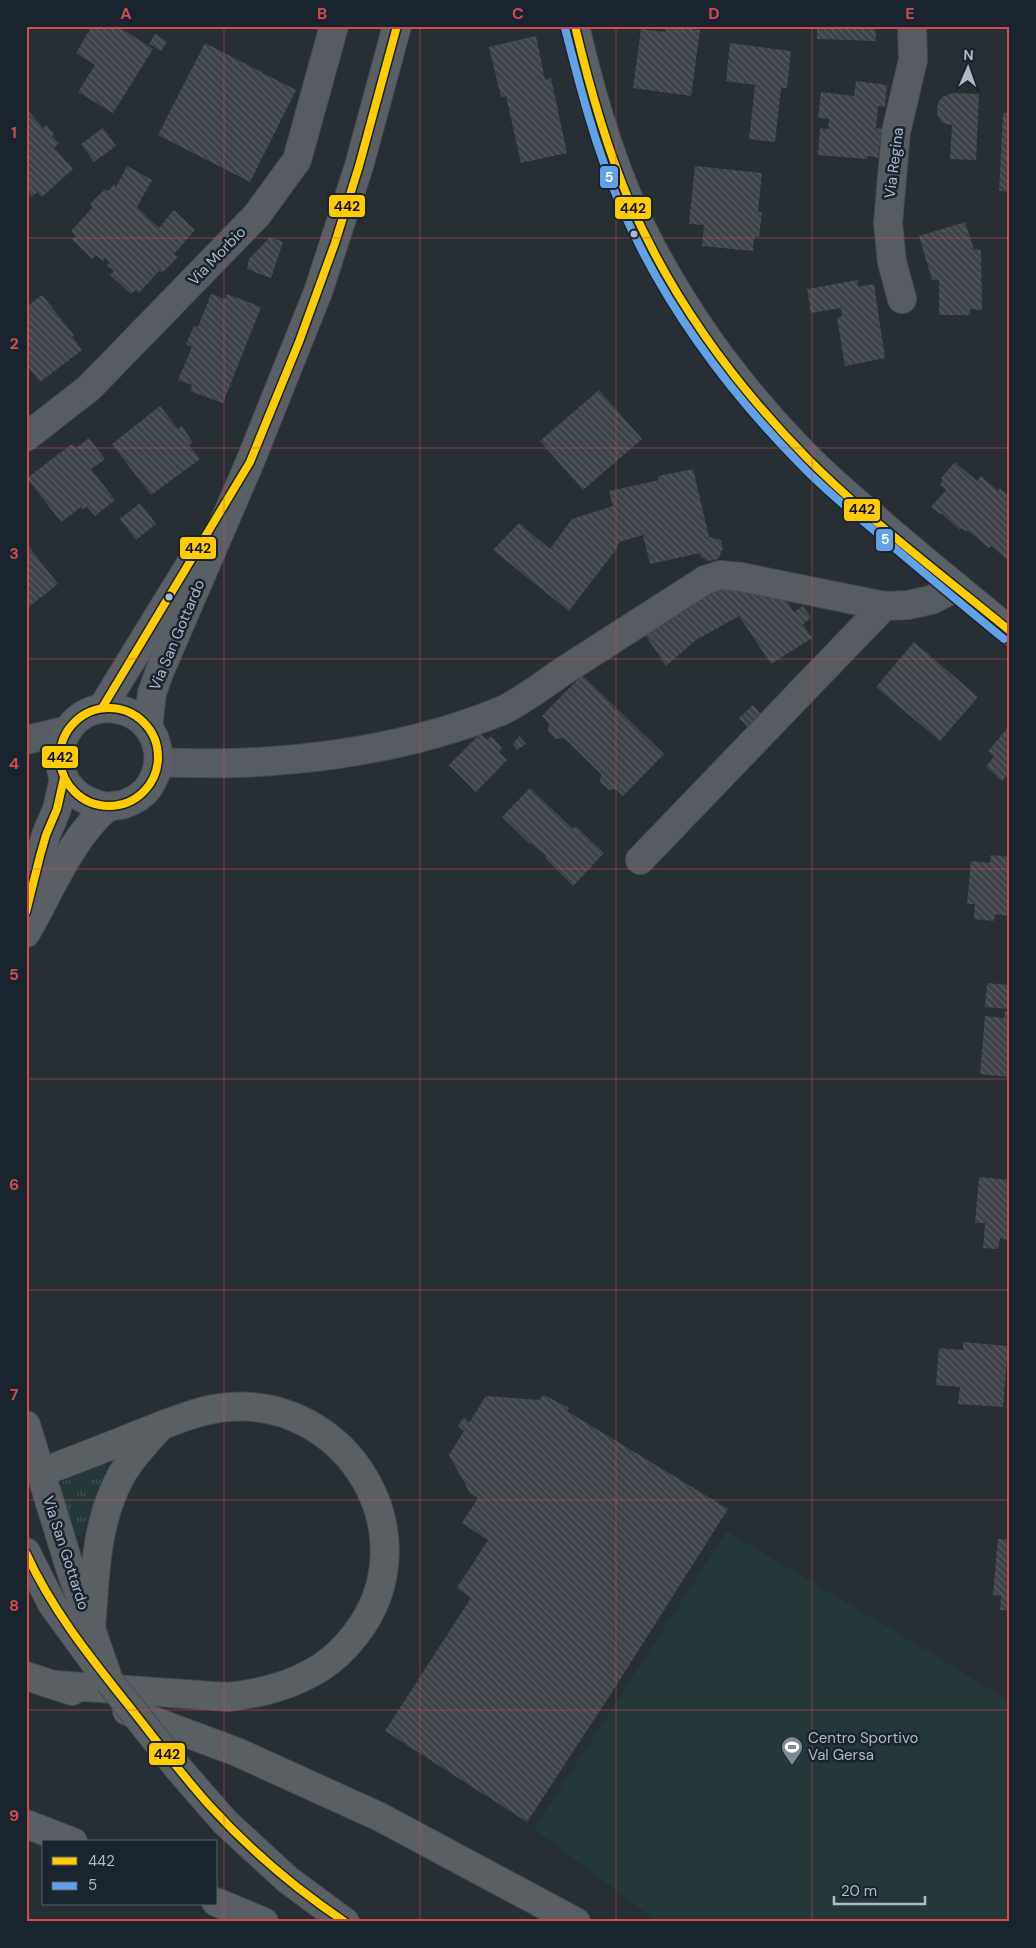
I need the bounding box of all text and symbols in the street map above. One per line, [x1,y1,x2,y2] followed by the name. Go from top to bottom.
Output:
[120,3,132,24] text: A
[317,3,327,24] text: B
[512,3,524,24] text: C
[708,3,720,24] text: D
[905,3,915,24] text: E
[944,42,994,92] north arrow
[963,46,974,64] text: N
[11,122,17,143] text: 1
[880,126,908,200] street label: Via Regina
[599,165,619,189] line badge: 5
[605,168,613,186] text: 5
[328,194,366,218] line badge: 442
[614,196,652,220] line badge: 442
[334,197,360,215] text: 442
[620,199,646,217] text: 442
[184,222,250,290] street label: Via Morbio
[629,229,639,239] unlabelled marker
[9,333,19,354] text: 2
[843,498,881,522] line badge: 442
[849,500,875,518] text: 442
[875,528,894,552] line badge: 5
[881,530,889,548] text: 5
[179,536,217,560] line badge: 442
[185,539,211,557] text: 442
[9,543,19,564] text: 3
[145,576,209,694] street label: Via San Gottardo
[164,592,174,602] unlabelled marker
[41,745,79,769] line badge: 442
[47,748,73,766] text: 442
[9,753,19,774] text: 4
[9,964,19,985] text: 5
[9,1174,19,1195] text: 6
[10,1384,19,1405] text: 7
[38,1493,94,1613] street label: Via San Gottardo
[9,1595,19,1616] text: 8
[808,1728,918,1765] place label: Centro Sportivo Val Gersa
[780,1735,804,1766] sports icon: Centro Sportivo Val Gersa
[148,1742,186,1766] line badge: 442
[154,1745,180,1763] text: 442
[9,1805,19,1826] text: 9
[42,1840,218,1906] legend
[88,1851,115,1871] text: 442
[834,1873,925,1905] scale bar
[88,1875,97,1895] text: 5
[841,1881,877,1901] text: 20 m

